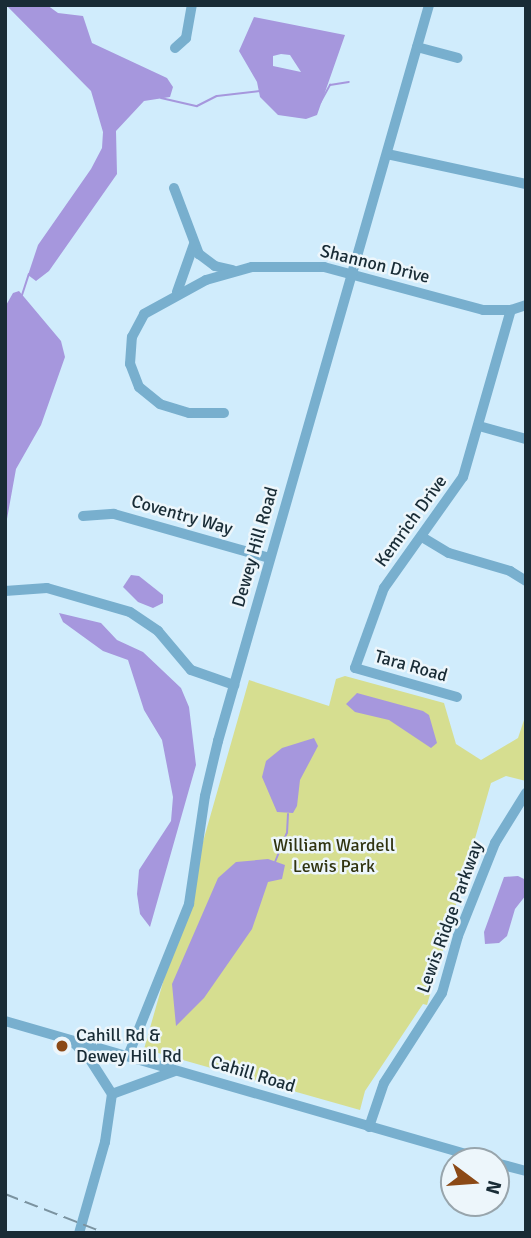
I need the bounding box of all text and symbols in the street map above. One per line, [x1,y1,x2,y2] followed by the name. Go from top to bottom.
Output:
[318,240,432,288] street label: Shannon Drive
[370,471,452,571] street label: Kemrich Drive
[227,484,283,610] street label: Dewey Hill Road
[129,490,235,540] street label: Coventry Way
[372,645,450,687] street label: Tara Road
[273,835,395,878] park label: William Wardell Lewis Park
[412,838,488,996] street label: Lewis Ridge Parkway
[76,1025,182,1068] place label: Cahill Rd & Dewey Hill Rd
[54,1038,70,1054] marker: Cahill Rd & Dewey Hill Rd
[208,1051,298,1097] street label: Cahill Road
[440,1147,510,1217] north arrow
[480,1178,507,1197] text: N

